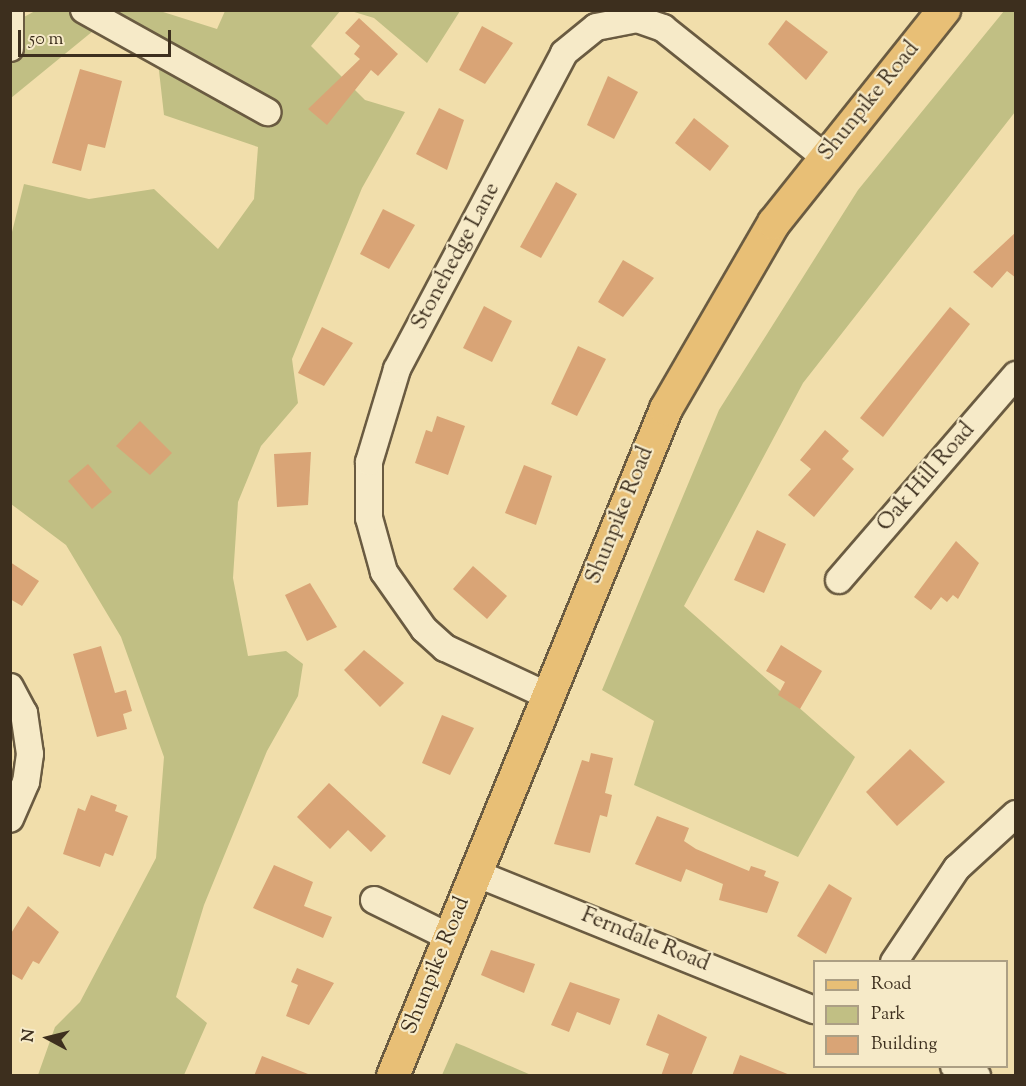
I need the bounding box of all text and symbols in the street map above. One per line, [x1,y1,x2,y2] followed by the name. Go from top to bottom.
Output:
[21,18,174,56] scale bar
[29,27,63,53] text: 50 m
[814,37,926,167] street label: Shunpike Road
[407,179,507,335] street label: Stonehedge Lane
[873,418,981,538] street label: Oak Hill Road
[581,444,661,588] street label: Shunpike Road
[397,894,477,1038] street label: Shunpike Road
[577,903,713,979] street label: Ferndale Road
[813,960,1008,1068] legend
[871,972,911,998] text: Road
[871,1002,905,1028] text: Park
[18,1008,78,1068] north arrow
[17,1028,42,1043] text: N
[871,1032,937,1058] text: Building

